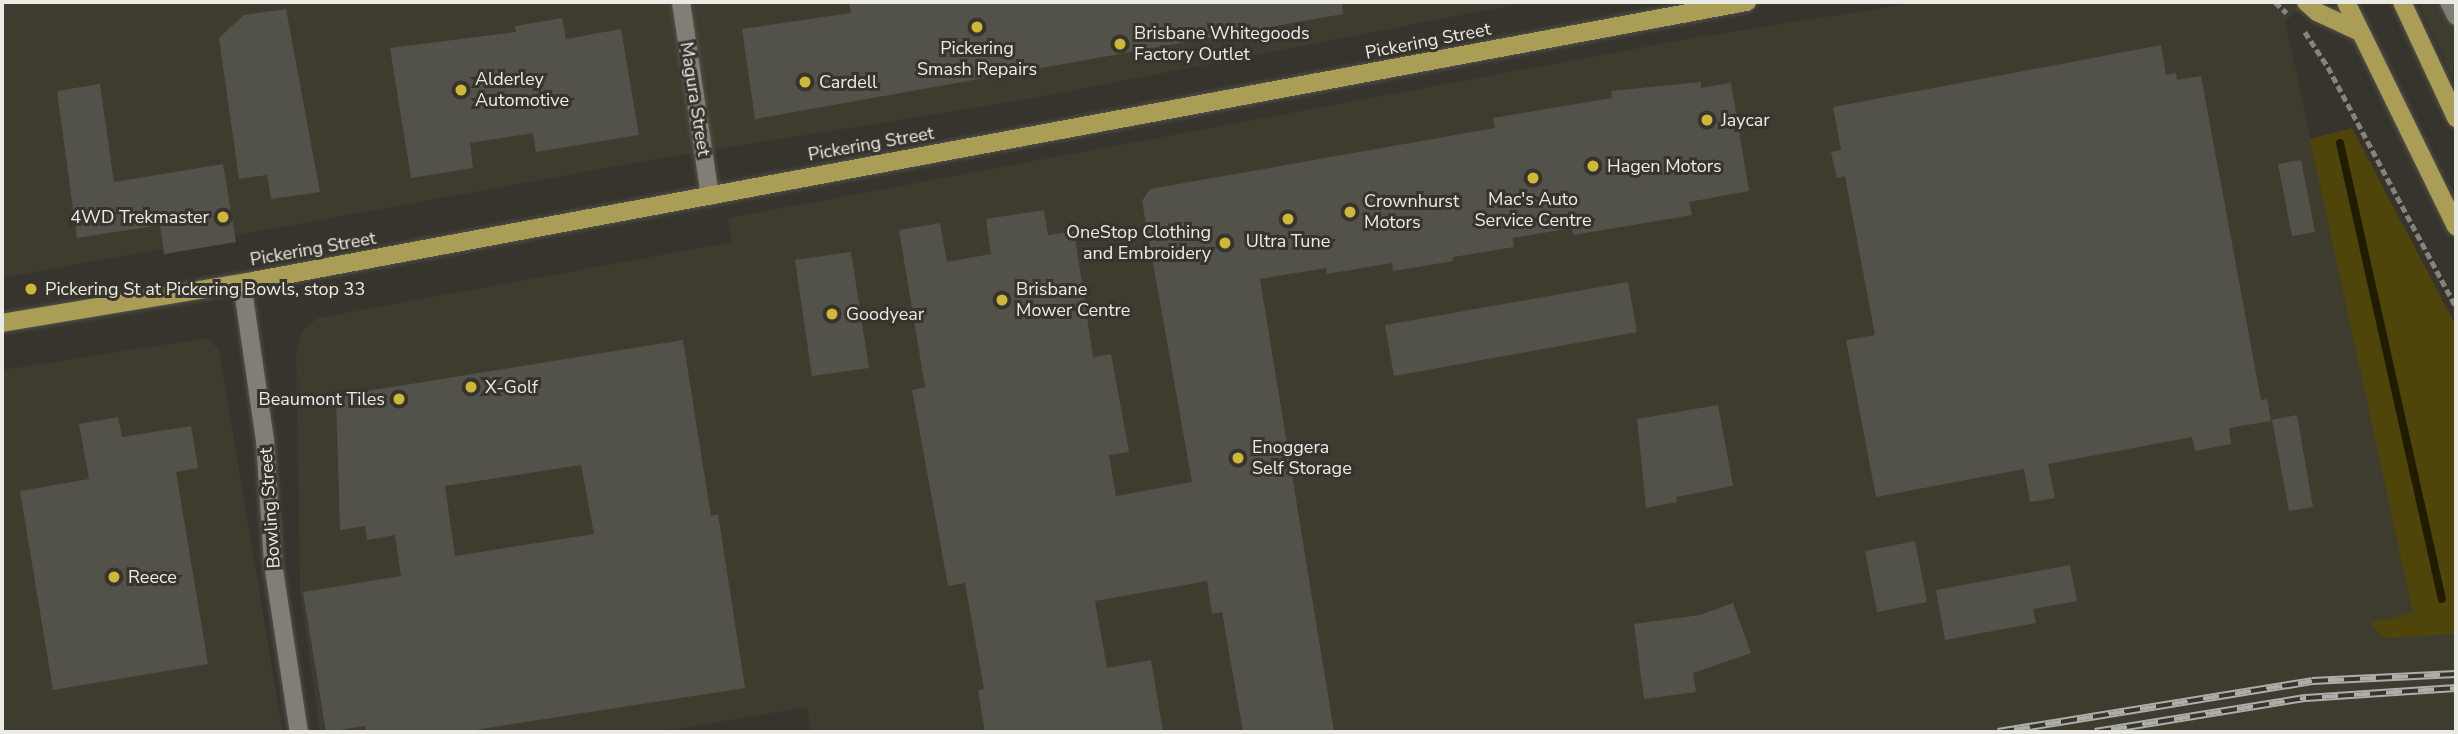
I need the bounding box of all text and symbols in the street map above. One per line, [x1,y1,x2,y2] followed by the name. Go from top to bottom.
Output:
[1363,18,1493,64] street label: Pickering Street
[969,19,985,35] marker: Pickering Smash Repairs
[1134,23,1310,66] place label: Brisbane Whitegoods Factory Outlet
[1112,36,1128,52] marker: Brisbane Whitegoods Factory Outlet
[917,38,1037,80] place label: Pickering Smash Repairs
[675,40,715,158] street label: Magura Street
[475,69,569,112] place label: Alderley Automotive
[819,71,877,93] place label: Cardell
[797,74,813,90] marker: Cardell
[453,82,469,98] marker: Alderley Automotive
[1721,109,1770,131] place label: Jaycar
[1699,112,1715,128] marker: Jaycar
[806,122,936,166] street label: Pickering Street
[1607,155,1722,177] place label: Hagen Motors
[1585,158,1601,174] marker: Hagen Motors
[1525,170,1541,186] marker: Mac's Auto Service Centre
[1475,189,1591,232] place label: Mac's Auto Service Centre
[1364,191,1459,234] place label: Crownhurst Motors
[1342,204,1358,220] marker: Crownhurst Motors
[70,206,209,228] place label: 4WD Trekmaster
[215,209,231,225] marker: 4WD Trekmaster
[1280,211,1296,227] marker: Ultra Tune
[1066,222,1211,264] place label: OneStop Clothing and Embroidery
[248,227,378,271] street label: Pickering Street
[1246,230,1330,252] place label: Ultra Tune
[1217,235,1233,251] marker: OneStop Clothing and Embroidery
[45,278,365,300] place label: Pickering St at Pickering Bowls, stop 33
[1016,279,1130,322] place label: Brisbane Mower Centre
[23,281,39,297] marker: Pickering St at Pickering Bowls, stop 33
[994,292,1010,308] marker: Brisbane Mower Centre
[846,303,924,325] place label: Goodyear
[824,306,840,322] marker: Goodyear
[485,376,538,398] place label: X-Golf
[463,379,479,395] marker: X-Golf
[259,388,385,410] place label: Beaumont Tiles
[391,391,407,407] marker: Beaumont Tiles
[1252,437,1352,480] place label: Enoggera Self Storage
[255,447,285,569] street label: Bowling Street
[1230,450,1246,466] marker: Enoggera Self Storage
[128,566,177,588] place label: Reece
[106,569,122,585] marker: Reece

